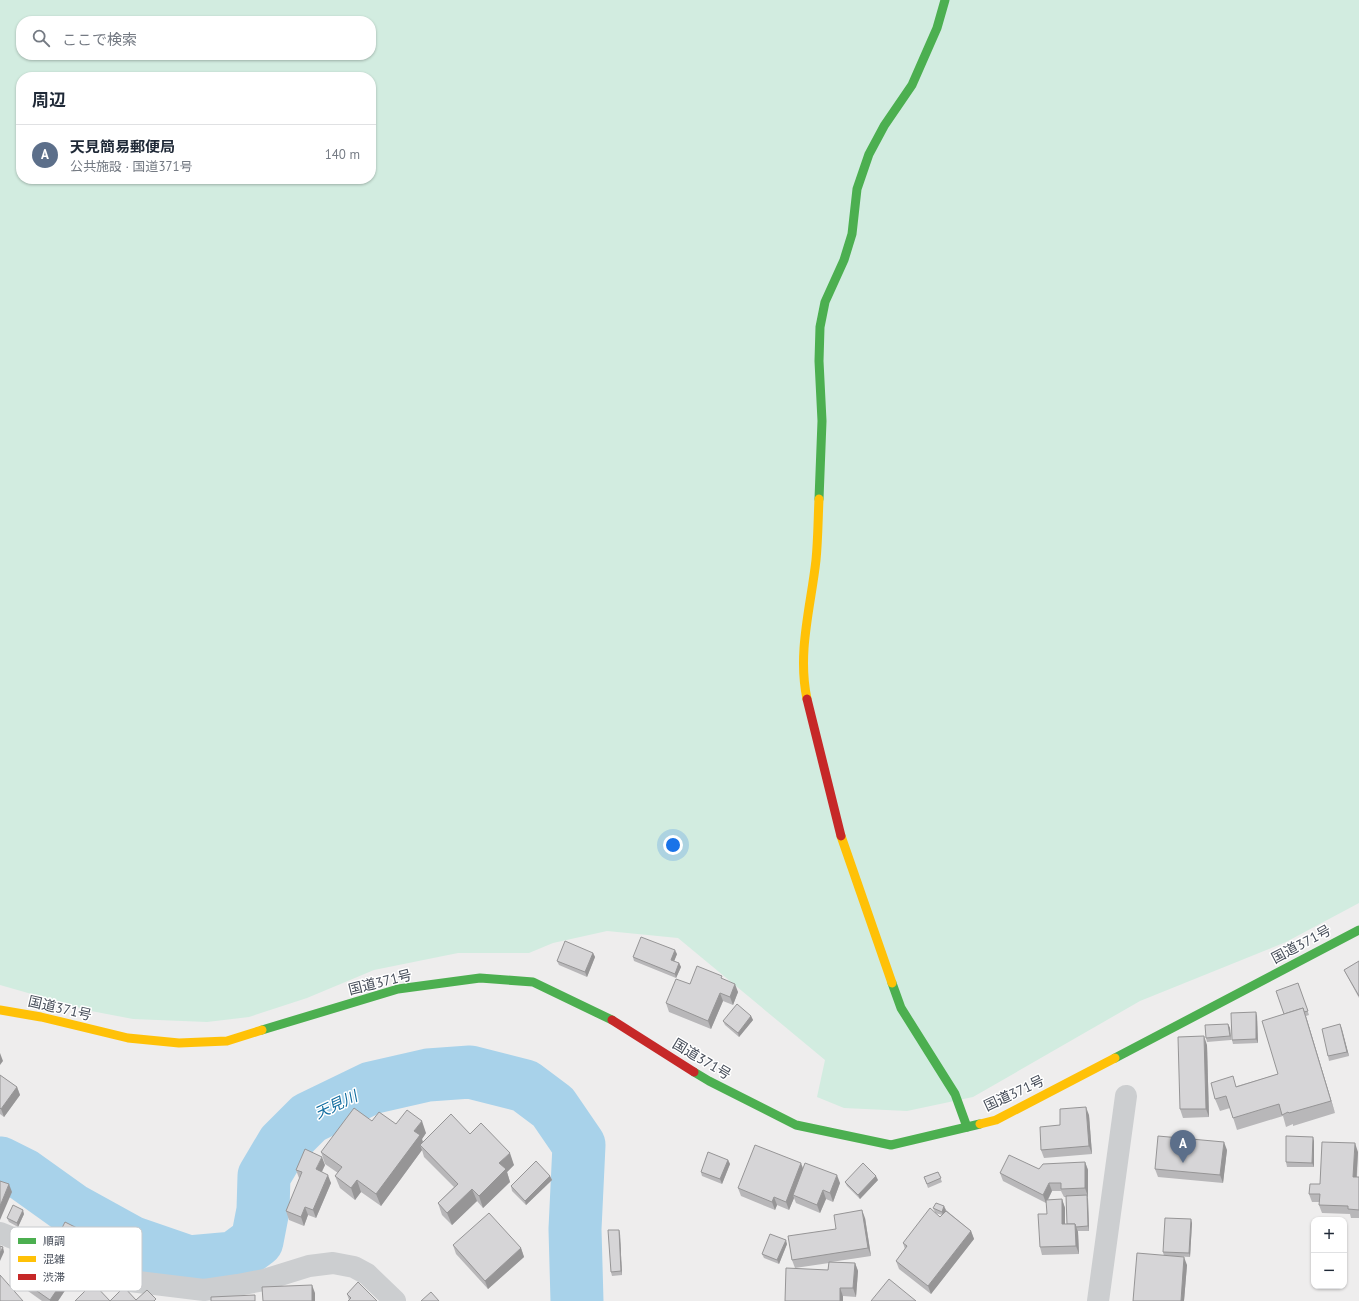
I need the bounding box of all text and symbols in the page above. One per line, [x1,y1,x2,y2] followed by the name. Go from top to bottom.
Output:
[16,16,376,60] search box
[30,27,52,49] icon: search
[62,30,137,49] text: ここで検索
[32,89,66,111] text: 周辺
[70,137,175,156] text: 天見簡易郵便局
[41,146,49,163] text: A
[325,146,360,163] text: 140 m
[70,158,193,175] text: 公共施設 · 国道371号
[663,835,683,855] your location
[1268,921,1334,967] street label: 国道371号
[346,965,414,999] street label: 国道371号
[26,992,94,1024] street label: 国道371号
[670,1035,734,1083] street label: 国道371号
[981,1071,1047,1115] street label: 国道371号
[311,1086,362,1123] water label: 天見川
[1170,1130,1196,1163] pin: A
[1311,1217,1347,1289] map controls
[1311,1217,1347,1253] button: +
[10,1227,142,1291] legend
[43,1234,65,1248] text: 順調
[43,1252,65,1266] text: 混雑
[1311,1253,1347,1289] button: −
[43,1270,65,1284] text: 渋滞

